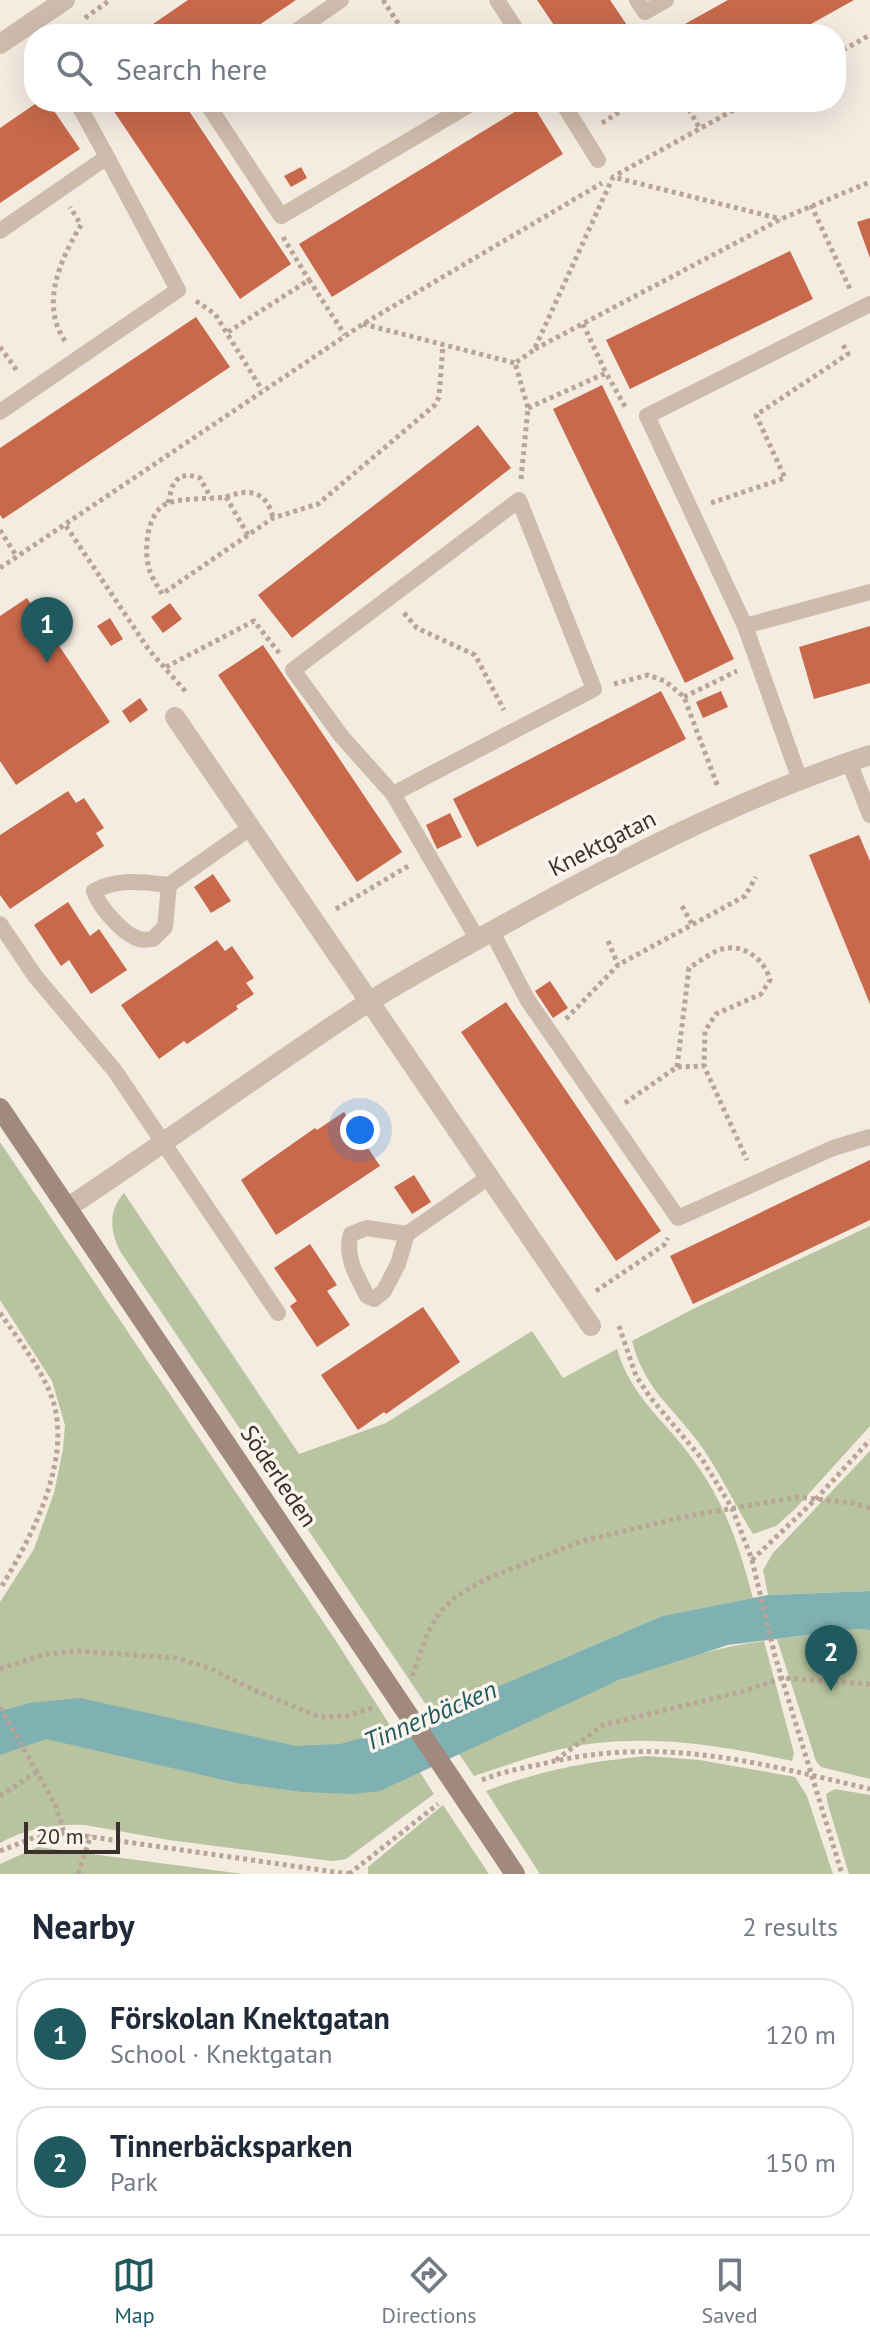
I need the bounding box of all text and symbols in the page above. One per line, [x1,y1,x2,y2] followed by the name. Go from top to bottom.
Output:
[24,24,846,112] search box
[52,46,96,90] icon: search
[116,49,267,88] text: Search here
[21,597,73,663] pin: 1
[543,803,661,883] street label: Knektgatan
[340,1110,380,1150] your location
[234,1419,324,1533] street label: Söderleden
[805,1625,857,1691] pin: 2
[359,1672,501,1758] water label: Tinnerbäcken
[24,1818,120,1854] scale bar
[36,1822,84,1850] text: 20 m
[32,1904,134,1948] text: Nearby
[743,1910,838,1943] text: 2 results
[110,1998,390,2037] text: Förskolan Knektgatan
[53,2018,67,2051] text: 1
[765,2018,836,2051] text: 120 m
[110,2037,332,2070] text: School · Knektgatan
[110,2126,353,2165] text: Tinnerbäcksparken
[53,2146,67,2179] text: 2
[765,2146,836,2179] text: 150 m
[110,2165,158,2198] text: Park
[112,2253,156,2329] tab: Map
[381,2253,477,2329] tab: Directions
[702,2253,757,2329] tab: Saved

